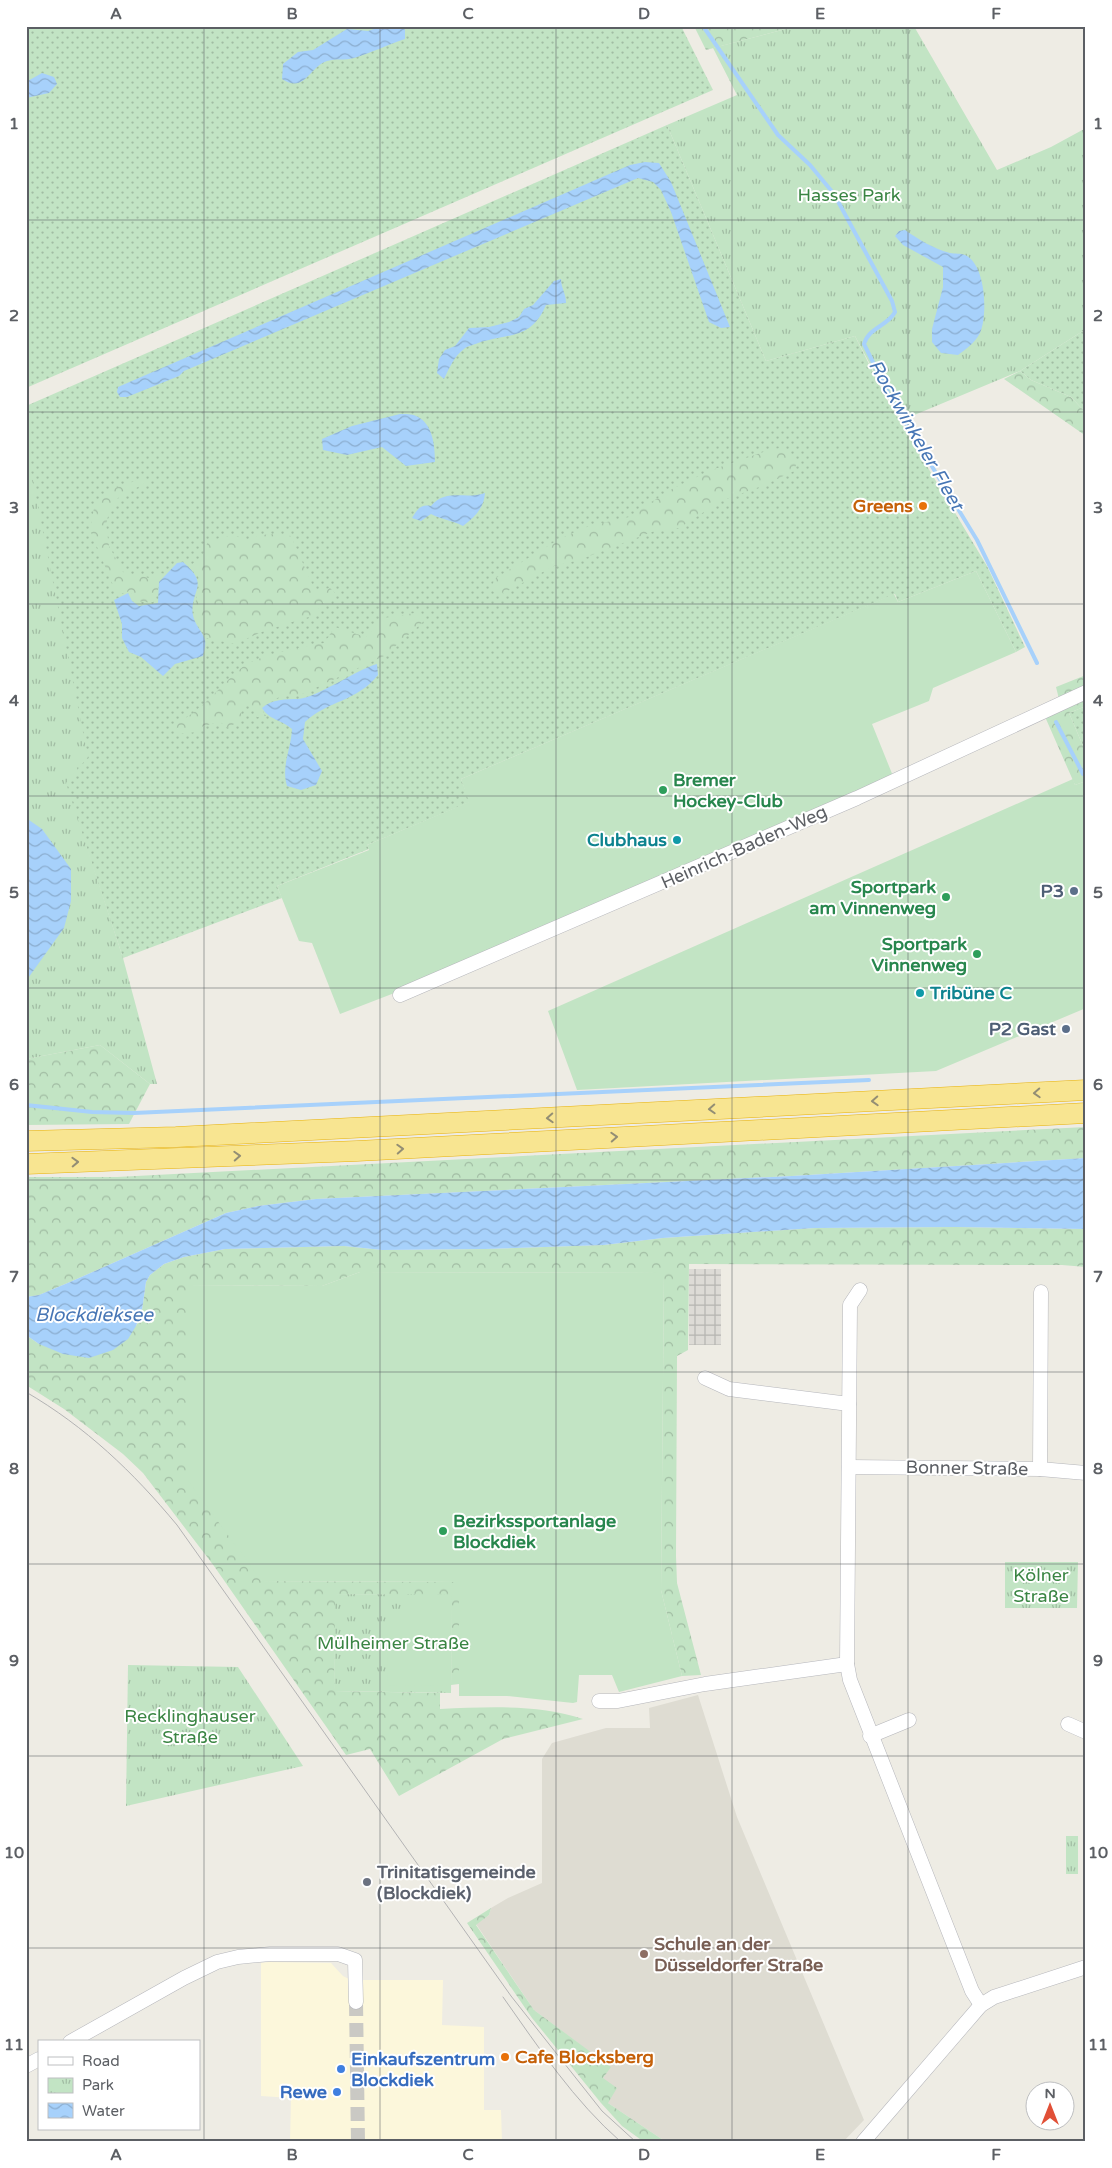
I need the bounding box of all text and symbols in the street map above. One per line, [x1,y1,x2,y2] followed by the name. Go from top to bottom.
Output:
[110,4,122,24] text: A
[286,4,298,24] text: B
[462,4,474,24] text: C
[638,4,650,24] text: D
[815,4,825,24] text: E
[991,4,1001,24] text: F
[9,114,19,134] text: 1
[1093,114,1103,134] text: 1
[798,184,901,206] park label: Hasses Park
[9,306,19,326] text: 2
[1093,306,1103,326] text: 2
[864,356,970,517] water label: Rockwinkeler Fleet
[853,495,913,517] place label: Greens
[9,498,19,518] text: 3
[1093,498,1103,518] text: 3
[917,500,929,512] marker: Greens
[9,691,19,711] text: 4
[1093,691,1103,711] text: 4
[673,769,783,812] place label: Bremer Hockey-Club
[657,784,669,796] marker: Bremer Hockey-Club
[657,800,831,894] street label: Heinrich-Baden-Weg
[587,829,667,851] place label: Clubhaus
[671,834,683,846] marker: Clubhaus
[809,876,936,919] place label: Sportpark am Vinnenweg
[1041,880,1064,902] place label: P3
[9,883,19,903] text: 5
[1093,883,1103,903] text: 5
[1068,885,1080,897] marker: P3
[940,891,952,903] marker: Sportpark am Vinnenweg
[872,933,967,976] place label: Sportpark Vinnenweg
[971,948,983,960] marker: Sportpark Vinnenweg
[929,982,1012,1004] place label: Tribüne C
[914,987,926,999] marker: Tribüne C
[989,1018,1056,1040] place label: P2 Gast
[1060,1023,1072,1035] marker: P2 Gast
[9,1075,19,1095] text: 6
[1093,1075,1103,1095] text: 6
[1033,1087,1041,1098] one-way arrow
[871,1096,878,1106] one-way arrow
[708,1104,716,1115] one-way arrow
[546,1112,554,1123] one-way arrow
[611,1132,619,1143] one-way arrow
[396,1143,404,1154] one-way arrow
[234,1151,242,1162] one-way arrow
[71,1157,79,1168] one-way arrow
[9,1267,19,1287] text: 7
[1093,1267,1103,1287] text: 7
[35,1304,154,1326] water label: Blockdieksee
[905,1456,1029,1480] street label: Bonner Straße
[9,1459,19,1479] text: 8
[1093,1459,1103,1479] text: 8
[453,1510,616,1553] place label: Bezirkssportanlage Blockdiek
[437,1525,449,1537] marker: Bezirkssportanlage Blockdiek
[1013,1564,1069,1607] park label: Kölner Straße
[317,1632,469,1654] park label: Mülheimer Straße
[9,1651,19,1671] text: 9
[1093,1651,1103,1671] text: 9
[124,1705,256,1748] park label: Recklinghauser Straße
[4,1843,24,1863] text: 10
[1088,1843,1108,1863] text: 10
[376,1861,536,1904] place label: Trinitatisgemeinde (Blockdiek)
[361,1876,373,1888] marker: Trinitatisgemeinde (Blockdiek)
[654,1933,823,1976] place label: Schule an der Düsseldorfer Straße
[638,1948,650,1960] marker: Schule an der Düsseldorfer Straße
[4,2035,24,2055] text: 11
[1088,2035,1108,2055] text: 11
[38,2040,200,2130] legend
[515,2046,654,2068] place label: Cafe Blocksberg
[351,2048,495,2091] place label: Einkaufszentrum Blockdiek
[499,2051,511,2063] marker: Cafe Blocksberg
[82,2052,120,2070] text: Road
[335,2063,347,2075] marker: Einkaufszentrum Blockdiek
[82,2076,114,2094] text: Park
[1024,2080,1074,2130] north arrow
[280,2081,327,2103] place label: Rewe
[1044,2085,1056,2102] text: N
[331,2086,343,2098] marker: Rewe
[82,2102,125,2120] text: Water
[110,2145,122,2165] text: A
[286,2145,298,2165] text: B
[462,2145,474,2165] text: C
[638,2145,650,2165] text: D
[815,2145,825,2165] text: E
[991,2145,1001,2165] text: F

